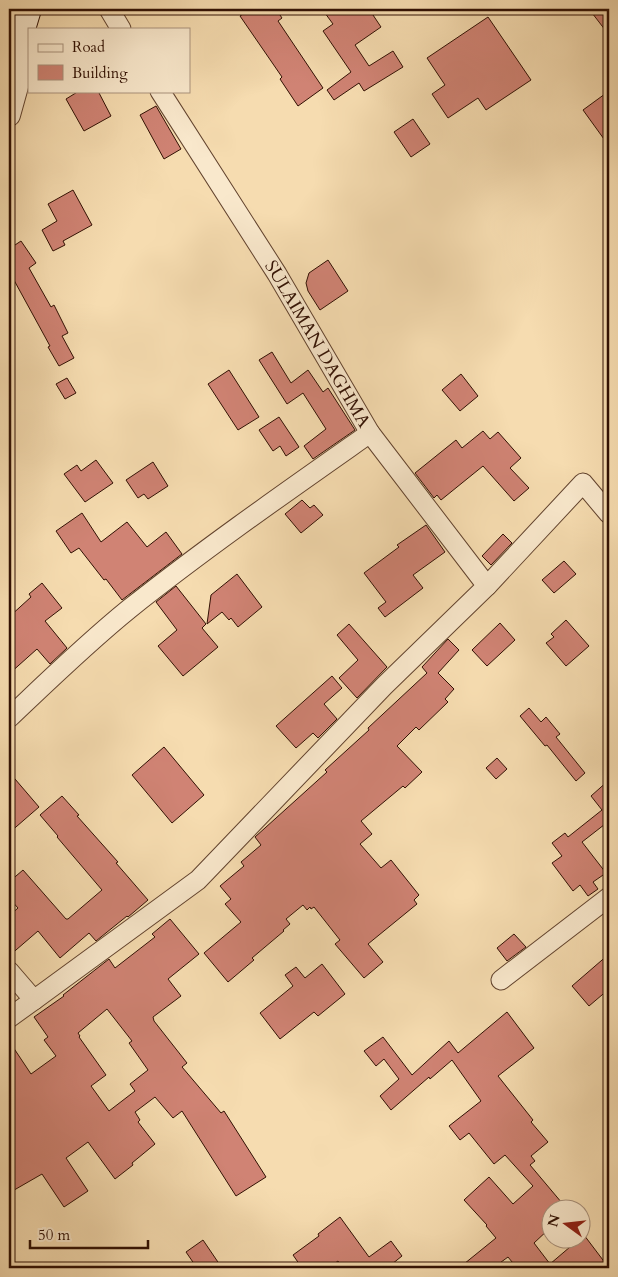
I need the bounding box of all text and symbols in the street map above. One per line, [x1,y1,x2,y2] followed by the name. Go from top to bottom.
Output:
[28,28,190,92] legend
[72,37,105,57] text: Road
[72,63,128,83] text: Building
[259,255,377,432] street label: SULAIMAN DAGHMA
[540,1200,590,1250] north arrow
[543,1212,565,1229] text: N
[30,1217,148,1249] scale bar
[38,1225,70,1245] text: 50 m

